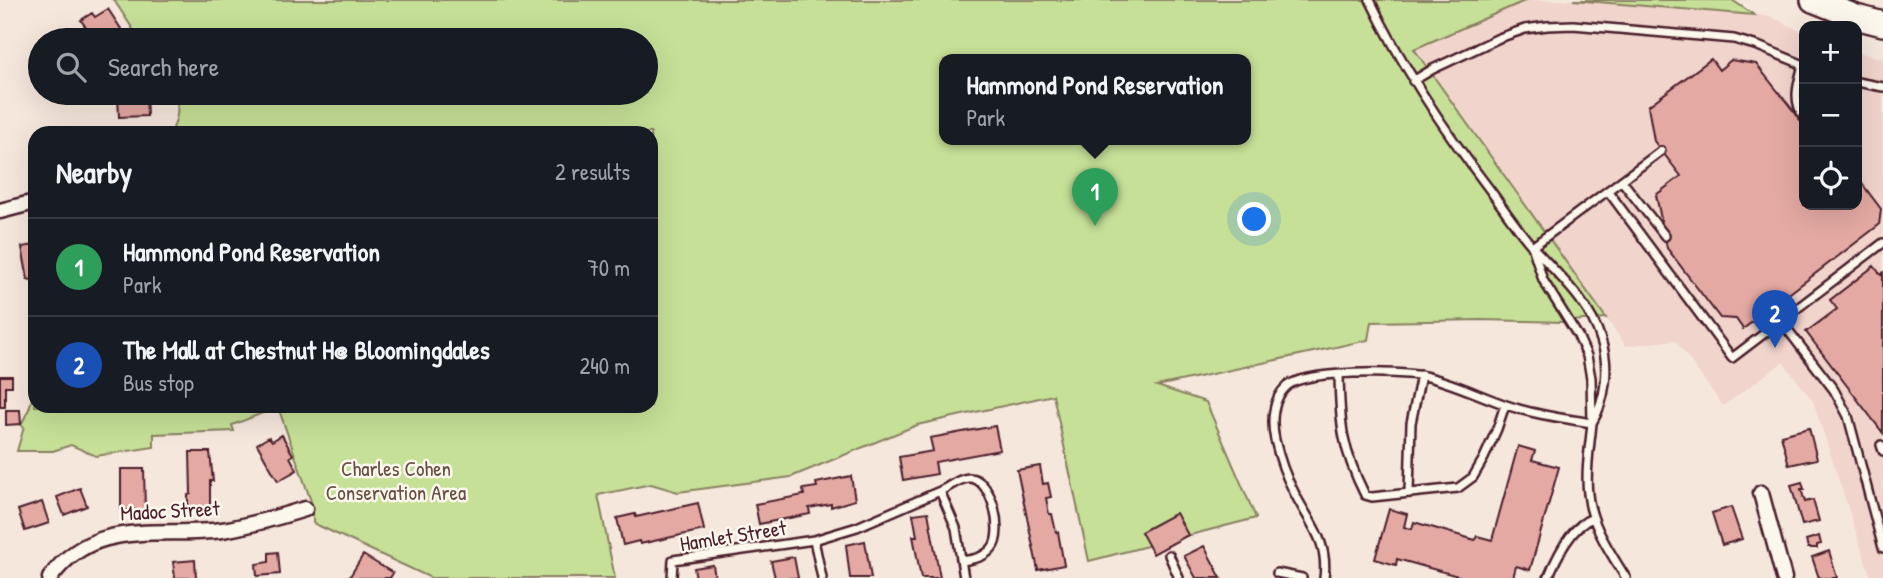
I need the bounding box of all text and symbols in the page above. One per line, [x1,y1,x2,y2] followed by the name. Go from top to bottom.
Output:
[1799,21,1862,210] map controls
[1799,21,1862,84] button: +
[28,28,658,105] search box
[52,48,90,86] icon: search
[108,49,219,84] text: Search here
[939,54,1251,145] popup
[966,67,1224,102] text: Hammond Pond Reservation
[1799,84,1862,147] button: −
[966,102,1005,133] text: Park
[1799,147,1862,210] button: locate
[56,152,132,192] text: Nearby
[555,156,630,187] text: 2 results
[1072,168,1118,226] pin: 1
[1237,202,1271,236] your location
[123,234,380,269] text: Hammond Pond Reservation
[75,252,83,283] text: 1
[587,252,630,283] text: 70 m
[123,269,161,300] text: Park
[1752,290,1798,348] pin: 2
[123,332,490,367] text: The Mall at Chestnut H@ Bloomingdales
[74,350,84,381] text: 2
[579,350,630,381] text: 240 m
[123,367,194,398] text: Bus stop
[326,454,466,507] park label: Charles Cohen Conservation Area
[120,493,221,528] street label: Madoc Street
[678,513,789,558] street label: Hamlet Street

